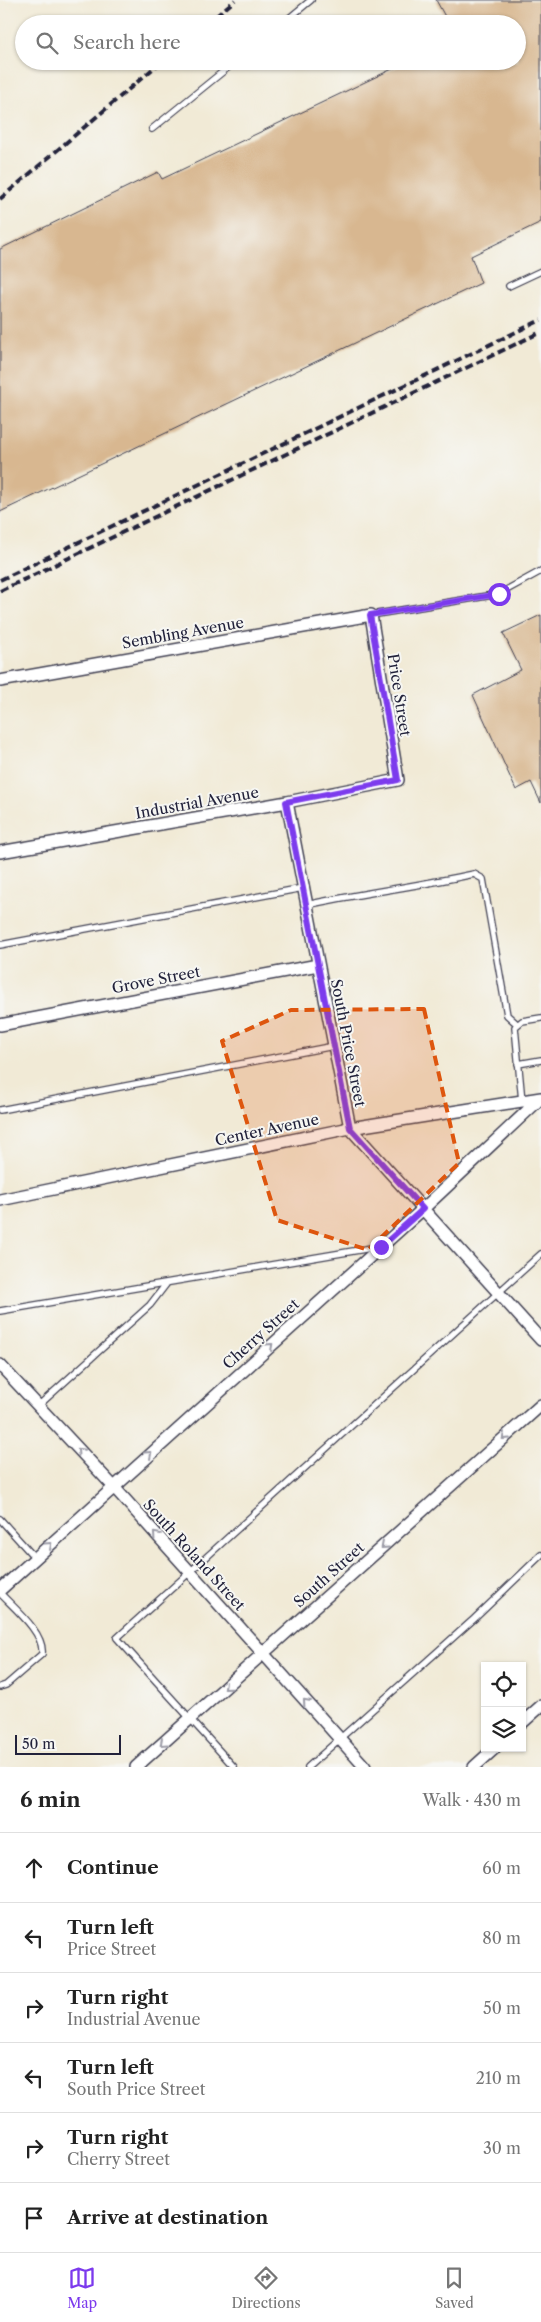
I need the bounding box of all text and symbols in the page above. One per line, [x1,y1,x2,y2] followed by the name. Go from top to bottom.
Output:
[15,15,526,70] search box
[33,29,61,57] icon: search
[73,31,181,54] text: Search here
[488,583,511,606] route start
[120,612,245,653] street label: Sembling Avenue
[384,652,416,738] street label: Price Street
[134,782,260,823] street label: Industrial Avenue
[110,962,202,997] street label: Grove Street
[327,977,370,1109] street label: South Price Street
[213,1109,321,1150] street label: Center Avenue
[370,1236,393,1259] route end
[218,1294,303,1373] street label: Cherry Street
[265,1342,274,1351] one-way arrow
[501,1432,510,1441] one-way arrow
[77,1447,86,1456] one-way arrow
[144,1451,153,1460] one-way arrow
[139,1495,250,1615] street label: South Roland Street
[153,1532,162,1541] one-way arrow
[289,1537,368,1611] street label: South Street
[380,1540,389,1549] one-way arrow
[43,1542,52,1551] one-way arrow
[481,1662,526,1752] map controls
[481,1662,526,1707] button: locate
[223,1681,232,1690] one-way arrow
[303,1699,312,1708] one-way arrow
[481,1707,526,1752] button: layers
[15,1732,121,1755] scale bar
[22,1735,55,1753] text: 50 m
[160,1737,169,1746] one-way arrow
[20,1787,81,1812] text: 6 min
[422,1790,521,1810] text: Walk · 430 m
[20,1854,48,1882] icon: ahead
[67,1856,159,1879] text: Continue
[482,1858,521,1878] text: 60 m
[67,1916,154,1939] text: Turn left
[20,1924,48,1952] icon: left
[482,1928,521,1948] text: 80 m
[67,1939,156,1959] text: Price Street
[67,1986,168,2009] text: Turn right
[20,1994,48,2022] icon: right
[483,1998,521,2018] text: 50 m
[67,2009,200,2029] text: Industrial Avenue
[67,2056,154,2079] text: Turn left
[20,2064,48,2092] icon: left
[476,2068,521,2088] text: 210 m
[67,2079,205,2099] text: South Price Street
[67,2126,168,2149] text: Turn right
[20,2134,48,2162] icon: right
[483,2138,521,2158] text: 30 m
[67,2149,170,2169] text: Cherry Street
[20,2204,48,2232] icon: arrive
[67,2206,268,2229] text: Arrive at destination
[67,2264,97,2312] tab: Map
[231,2264,301,2312] tab: Directions
[435,2264,474,2312] tab: Saved

